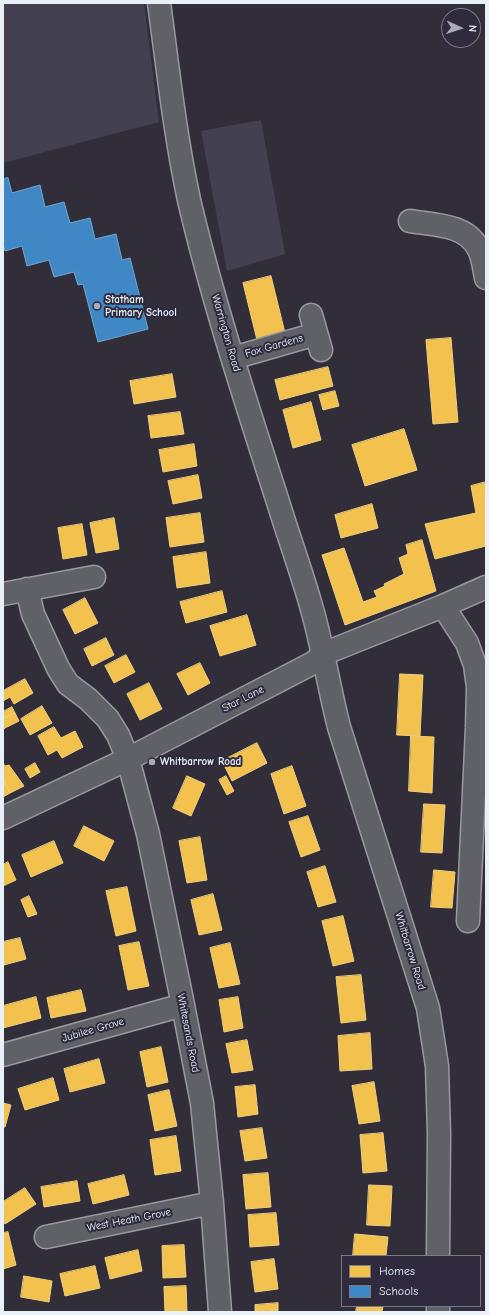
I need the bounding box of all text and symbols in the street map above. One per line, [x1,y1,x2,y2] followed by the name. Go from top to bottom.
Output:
[441,8,481,48] north arrow
[466,25,479,33] text: N
[105,293,177,319] place label: Statham Primary School
[209,293,243,373] street label: Warrington Road
[92,301,102,311] marker: Statham Primary School
[243,331,305,361] street label: Fox Gardens
[220,683,266,715] street label: Star Lane
[160,755,241,769] place label: Whitbarrow Road
[147,757,157,767] marker: Whitbarrow Road
[392,910,428,992] street label: Whitbarrow Road
[174,992,202,1074] street label: Whitesands Road
[61,1015,125,1045] street label: Jubilee Grove
[86,1205,172,1235] street label: West Heath Grove
[341,1255,481,1307] legend
[379,1264,415,1278] text: Homes
[379,1284,418,1298] text: Schools

